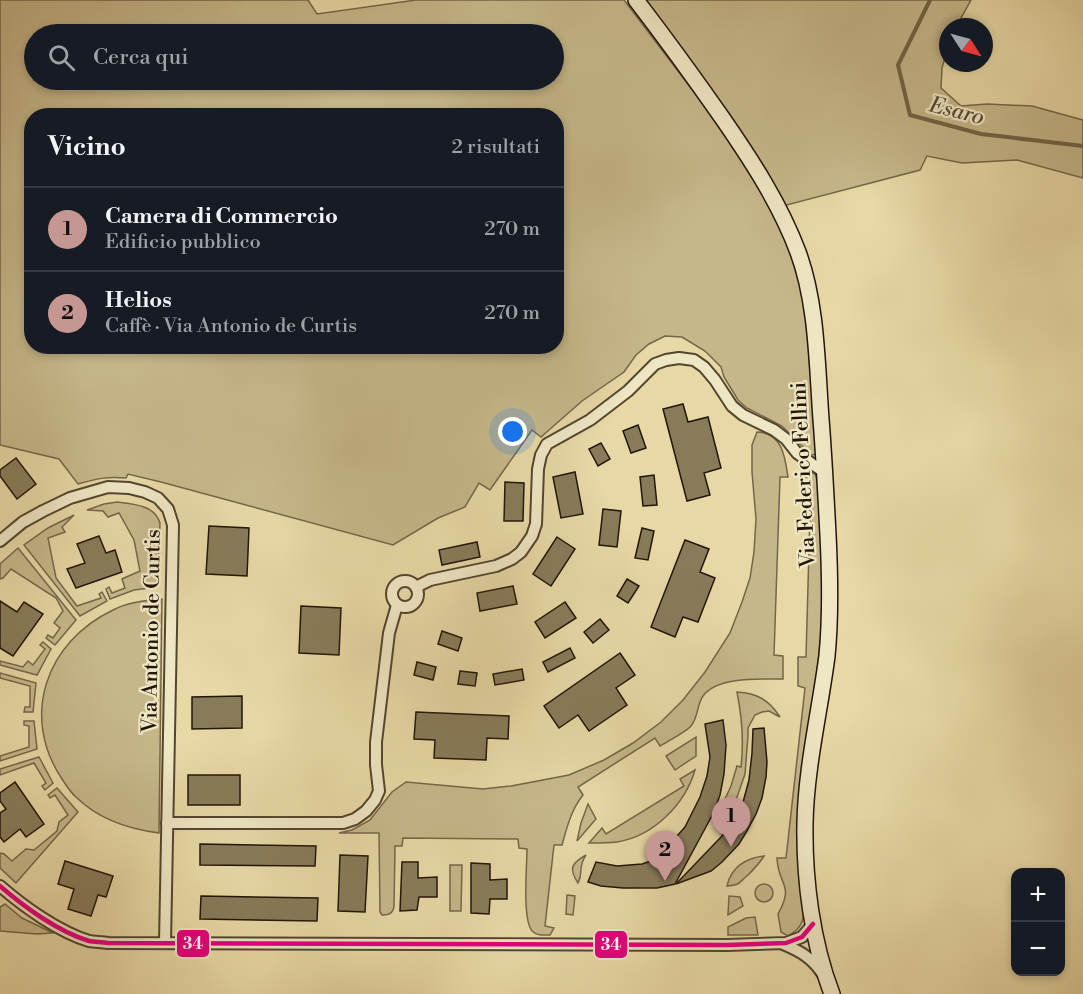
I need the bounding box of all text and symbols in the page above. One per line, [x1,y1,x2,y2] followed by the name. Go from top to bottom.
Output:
[939,18,993,72] north arrow
[24,24,564,90] search box
[45,41,78,74] icon: search
[93,44,189,71] text: Cerca qui
[926,91,987,131] water label: Esaro
[48,131,126,163] text: Vicino
[452,135,540,160] text: 2 risultati
[105,203,338,230] text: Camera di Commercio
[63,217,72,242] text: 1
[484,217,540,242] text: 270 m
[105,230,261,255] text: Edificio pubblico
[105,287,172,314] text: Helios
[61,301,74,326] text: 2
[484,301,540,326] text: 270 m
[105,314,357,339] text: Caffè · Via Antonio de Curtis
[786,381,822,570] street label: Via Federico Fellini
[498,417,527,446] your location
[137,529,167,734] street label: Via Antonio de Curtis
[712,798,750,847] pin: 1
[646,832,684,881] pin: 2
[1011,868,1065,976] map controls
[1011,868,1065,922] button: +
[1011,922,1065,976] button: −
[176,929,210,958] line badge: 34
[594,930,628,959] line badge: 34
[183,934,204,954] text: 34
[601,935,622,955] text: 34

